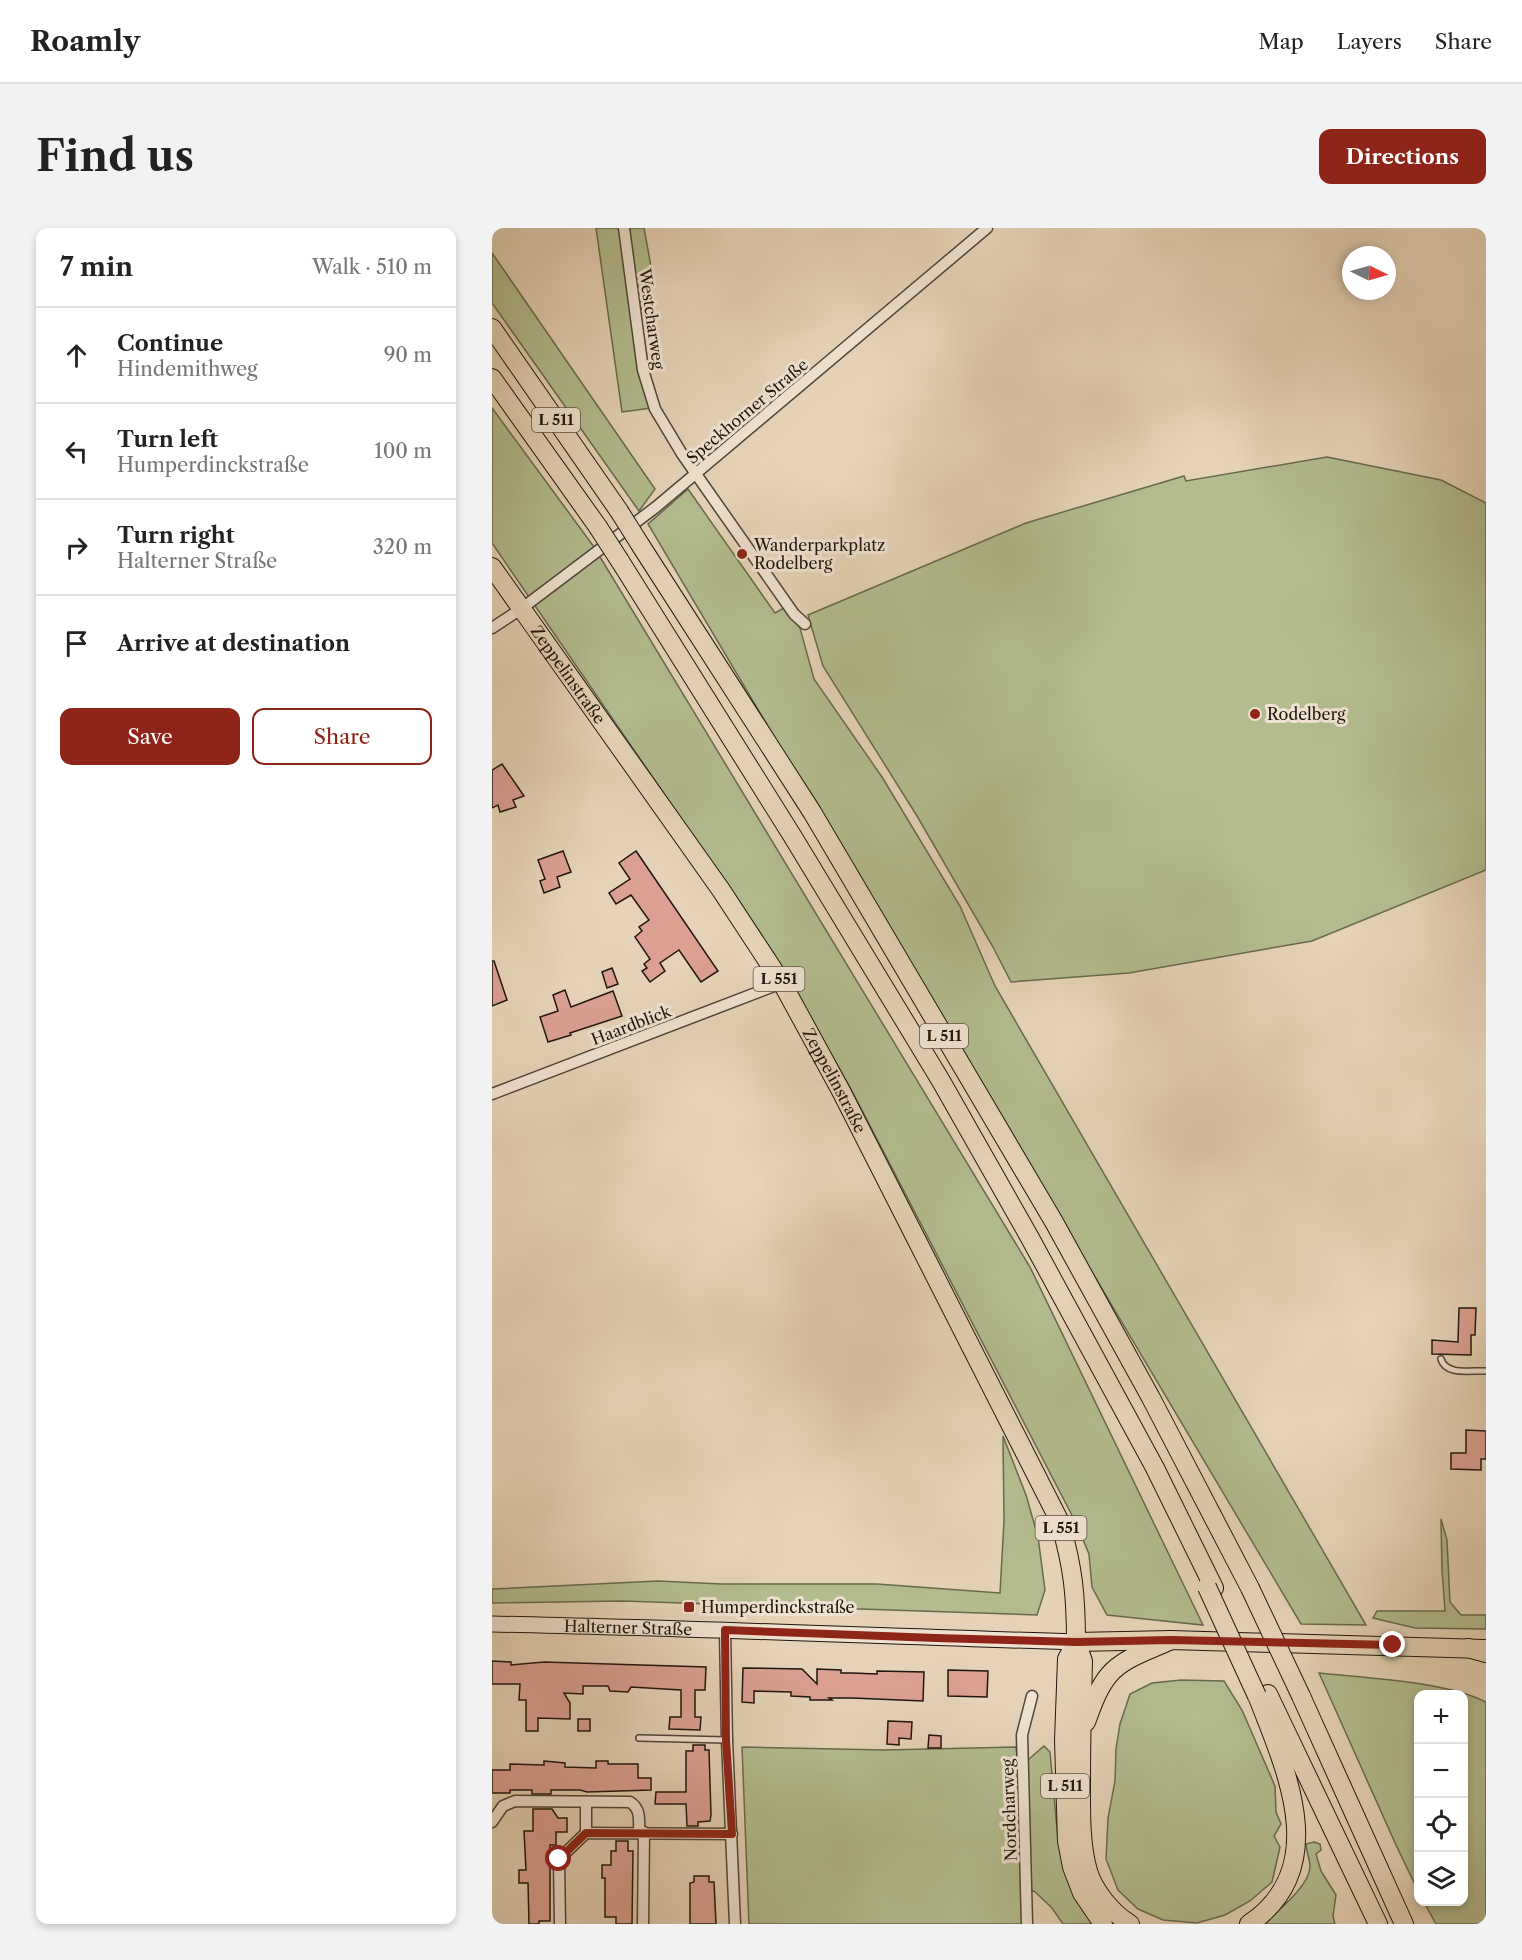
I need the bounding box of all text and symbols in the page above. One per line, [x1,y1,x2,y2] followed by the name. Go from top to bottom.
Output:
[30,24,140,58] text: Roamly
[1259,29,1304,54] text: Map
[1337,29,1402,54] text: Layers
[1435,29,1492,54] text: Share
[1319,129,1486,184] button: Directions
[36,130,194,182] text: Find us
[1342,246,1396,300] north arrow
[60,251,133,283] text: 7 min
[312,255,432,279] text: Walk · 510 m
[635,266,669,371] street label: Westcharweg
[117,330,223,357] text: Continue
[60,339,93,372] icon: ahead
[384,343,432,367] text: 90 m
[682,354,812,468] street label: Speckhorner Straße
[117,357,258,381] text: Hindemithweg
[532,408,580,432] road number: L 511
[117,426,218,453] text: Turn left
[60,435,93,468] icon: left
[374,439,432,463] text: 100 m
[117,453,309,477] text: Humperdinckstraße
[117,522,235,549] text: Turn right
[60,531,93,564] icon: right
[373,535,432,559] text: 320 m
[753,535,885,573] place label: Wanderparkplatz Rodelberg
[735,547,749,561] marker: Wanderparkplatz Rodelberg
[117,549,277,573] text: Halterner Straße
[527,622,610,728] street label: Zeppelinstraße
[60,627,93,660] icon: arrive
[117,630,350,657] text: Arrive at destination
[1267,704,1346,724] place label: Rodelberg
[1248,707,1262,721] marker: Rodelberg
[60,708,240,765] button: Save
[252,708,432,765] button: Share
[754,967,804,991] road number: L 551
[588,1000,674,1049] street label: Haardblick
[920,1024,968,1048] road number: L 511
[799,1025,871,1136] street label: Zeppelinstraße
[1036,1516,1086,1540] road number: L 551
[701,1597,855,1617] place label: Humperdinckstraße
[682,1600,696,1614] marker: Humperdinckstraße
[564,1616,692,1639] street label: Halterner Straße
[1379,1631,1405,1657] route end
[1414,1690,1468,1906] map controls
[1414,1690,1468,1744] button: +
[1414,1744,1468,1798] button: −
[997,1758,1021,1862] street label: Nordcharweg
[1041,1774,1089,1798] road number: L 511
[1414,1798,1468,1852] button: locate
[545,1845,571,1871] route start
[1414,1852,1468,1906] button: layers

